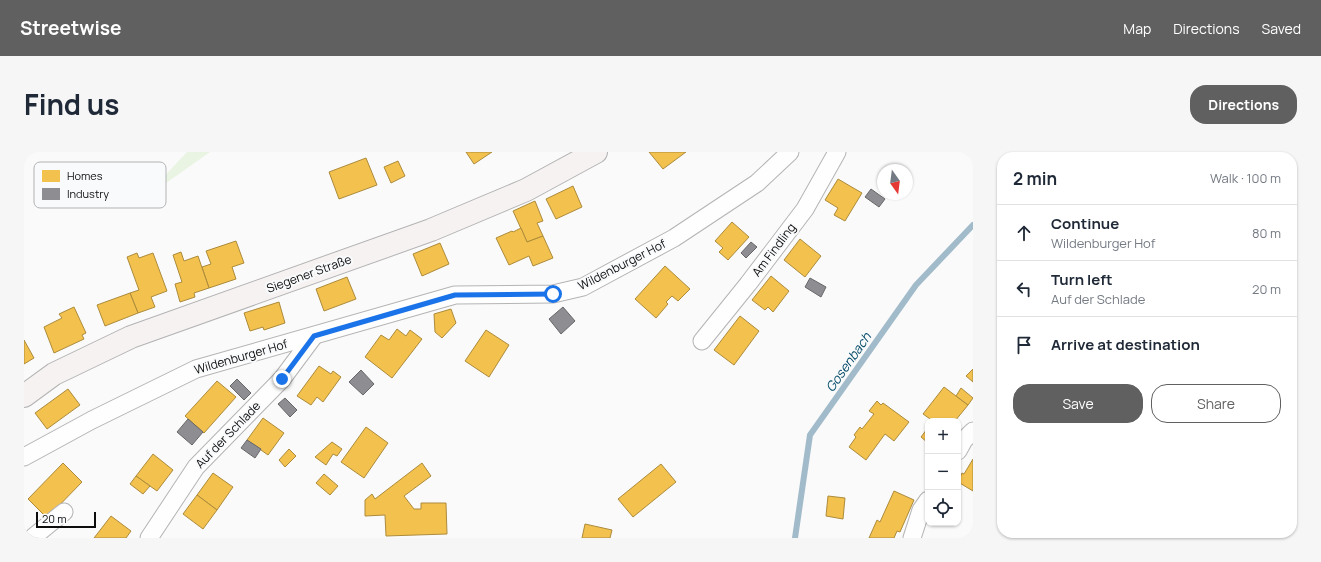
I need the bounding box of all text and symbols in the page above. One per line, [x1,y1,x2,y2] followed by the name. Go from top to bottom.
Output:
[20,15,122,41] text: Streetwise
[1123,19,1151,38] text: Map
[1173,19,1240,38] text: Directions
[1262,19,1301,38] text: Saved
[24,85,119,123] text: Find us
[1190,85,1297,124] button: Directions
[34,162,166,208] legend
[877,164,913,200] north arrow
[1013,167,1057,190] text: 2 min
[67,168,103,183] text: Homes
[1210,169,1281,187] text: Walk · 100 m
[67,186,109,201] text: Industry
[1051,213,1119,234] text: Continue
[748,219,799,280] street label: Am Findling
[1013,222,1035,244] icon: ahead
[1252,224,1281,242] text: 80 m
[1051,234,1155,252] text: Wildenburger Hof
[575,235,669,294] street label: Wildenburger Hof
[264,250,354,297] street label: Siegener Straße
[1051,269,1113,290] text: Turn left
[1013,278,1035,300] icon: left
[1252,280,1281,298] text: 20 m
[544,285,562,303] route start
[1051,290,1145,308] text: Auf der Schlade
[821,328,876,395] water label: Gosenbach
[1013,334,1035,356] icon: arrive
[1051,334,1200,355] text: Arrive at destination
[192,335,290,378] street label: Wildenburger Hof
[273,370,291,388] route end
[1013,384,1143,423] button: Save
[1151,384,1281,423] button: Share
[191,397,264,472] street label: Auf der Schlade
[925,418,961,526] map controls
[925,418,961,454] button: +
[925,454,961,490] button: −
[925,490,961,526] button: locate
[36,510,96,529] scale bar
[42,511,67,526] text: 20 m

